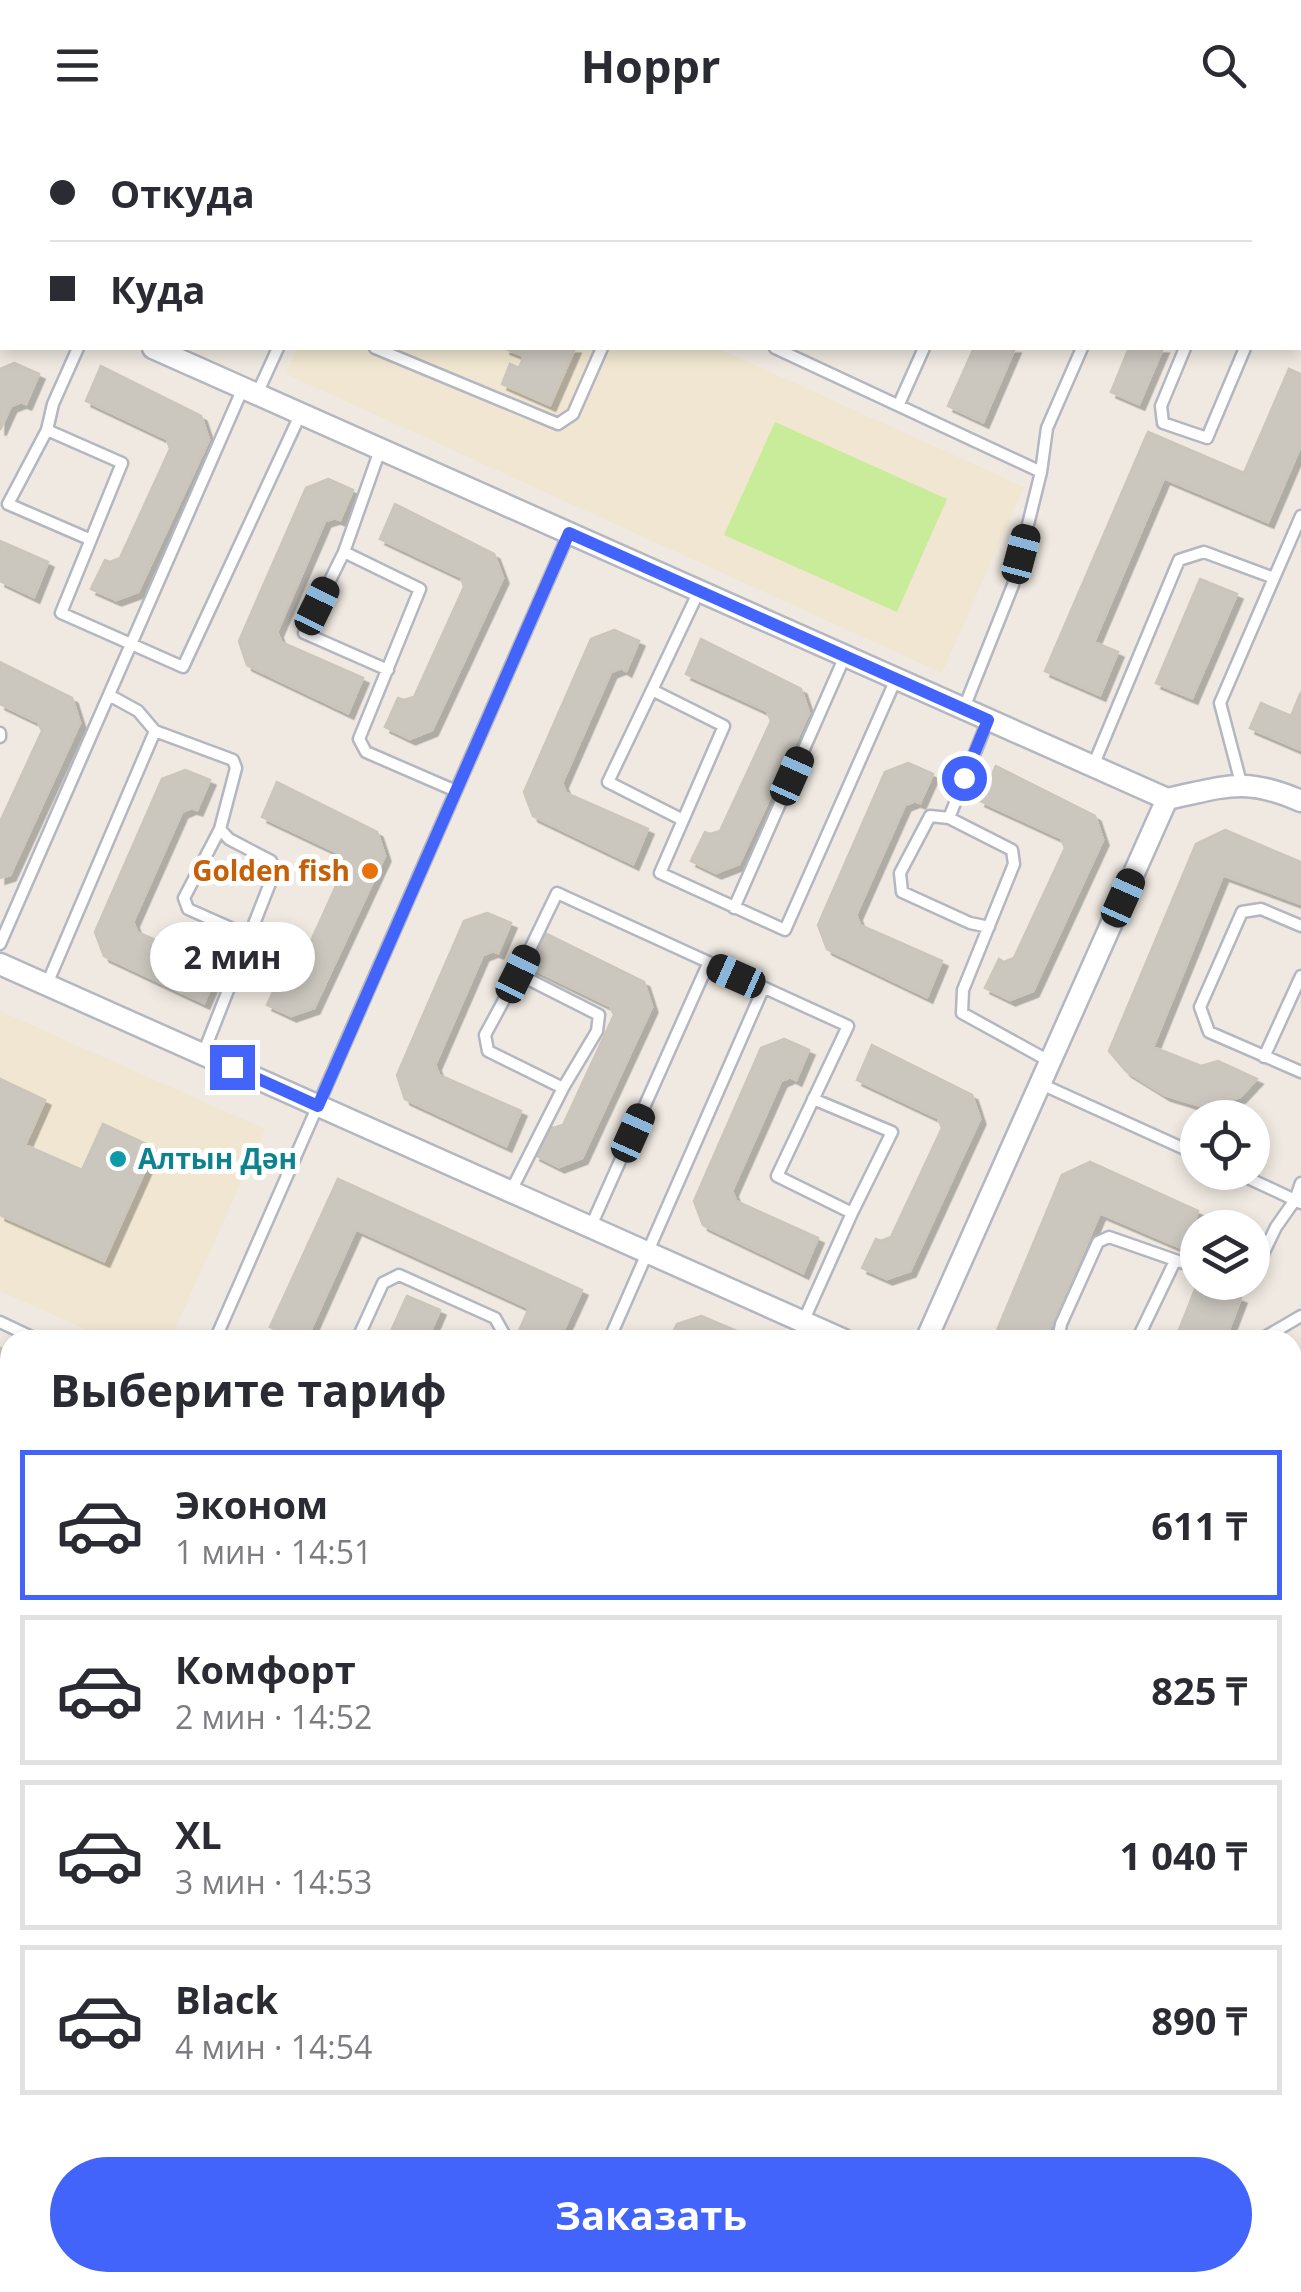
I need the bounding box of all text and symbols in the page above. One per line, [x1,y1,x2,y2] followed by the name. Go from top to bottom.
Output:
[581,35,720,96] text: Hoppr
[50,38,105,93] icon: menu
[1196,38,1251,93] icon: search
[110,167,255,219] text: Откуда
[110,263,205,315] text: Куда
[999,521,1043,587] car
[290,572,344,640] car
[766,742,818,810] car
[942,756,987,801] route start
[192,851,350,889] place label: Golden fish
[359,860,381,882] marker: Golden fish
[1097,864,1149,932] car
[150,922,314,992] callout: 2 мин
[184,935,281,978] text: 2 мин
[491,940,545,1008] car
[702,950,770,1002] car
[210,1045,255,1090] route end
[607,1099,659,1167] car
[1180,1100,1270,1300] map controls
[1180,1100,1270,1190] button: locate
[138,1139,297,1177] place label: Алтын Дән
[107,1148,129,1170] marker: Алтын Дән
[1180,1210,1270,1300] button: layers
[50,1359,447,1420] text: Выберите тариф
[175,1478,328,1530] text: Эконом
[55,1480,145,1570] icon: car
[1151,1499,1247,1551] text: 611 ₸
[175,1530,372,1573] text: 1 мин · 14:51
[175,1643,356,1695] text: Комфорт
[55,1645,145,1735] icon: car
[1151,1664,1247,1716] text: 825 ₸
[175,1695,372,1738] text: 2 мин · 14:52
[175,1808,222,1860] text: XL
[55,1810,145,1900] icon: car
[1120,1829,1247,1881] text: 1 040 ₸
[175,1860,372,1903] text: 3 мин · 14:53
[175,1973,278,2025] text: Black
[55,1975,145,2065] icon: car
[1151,1994,1247,2046] text: 890 ₸
[175,2025,372,2068] text: 4 мин · 14:54
[50,2157,1252,2272] button: Заказать

